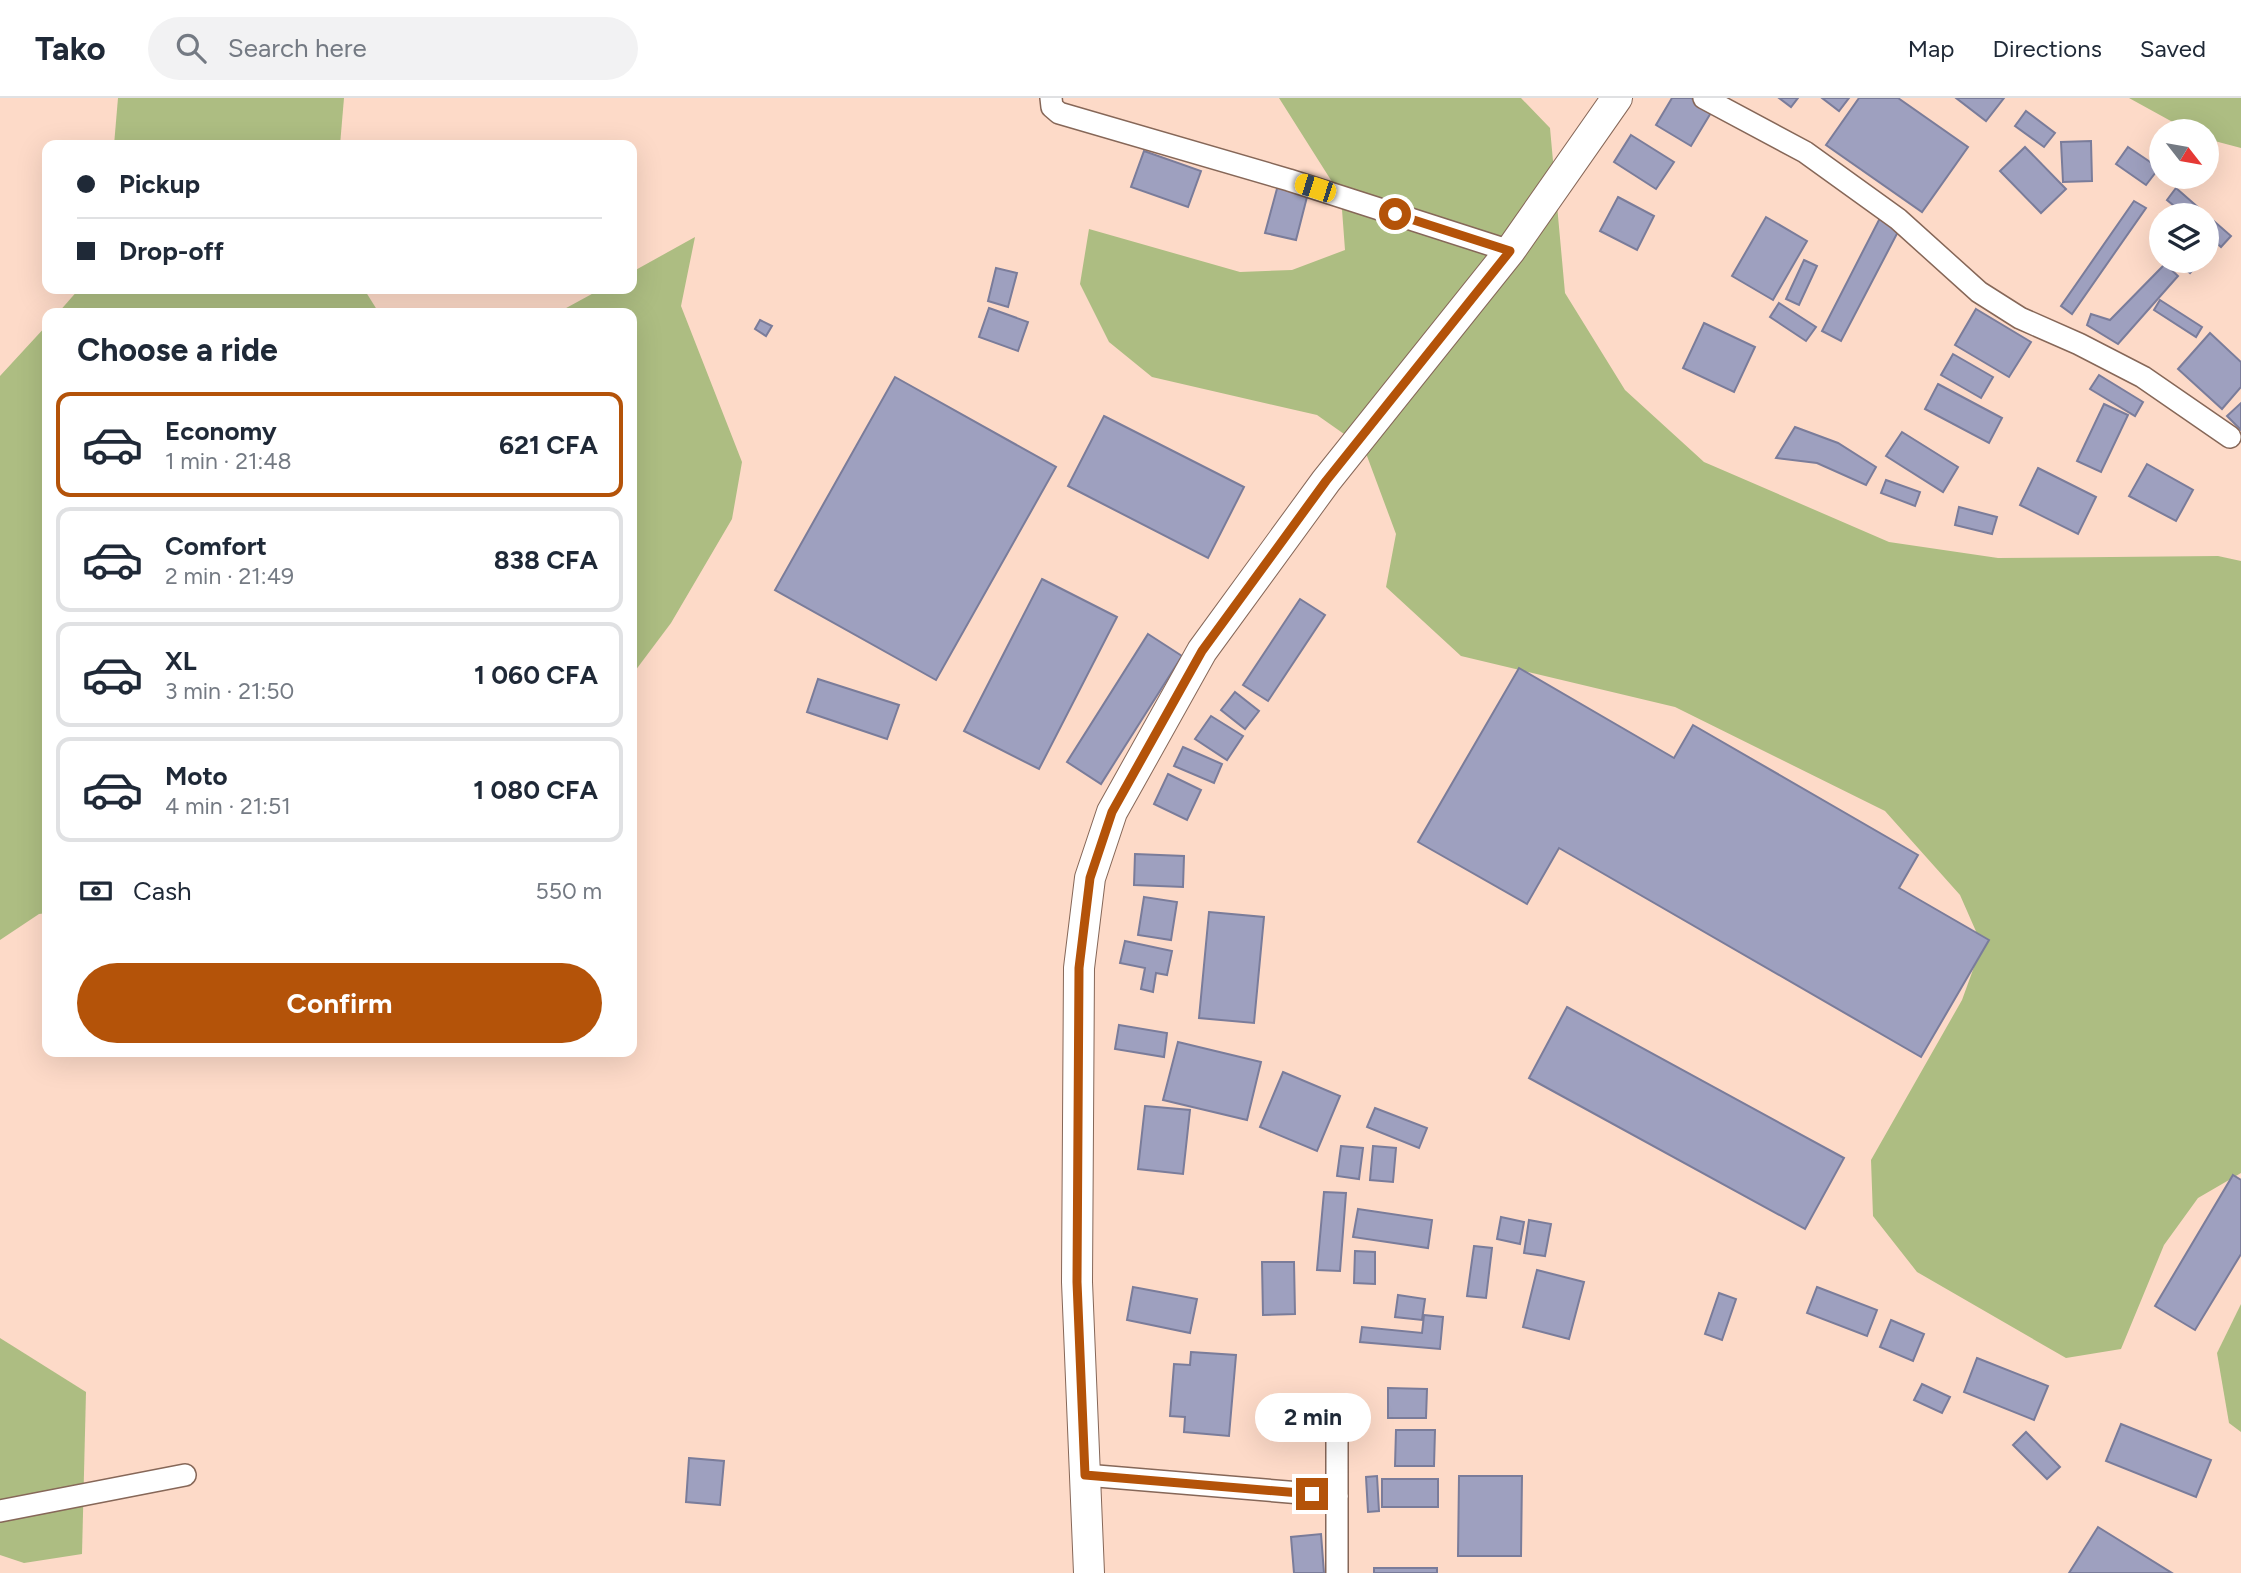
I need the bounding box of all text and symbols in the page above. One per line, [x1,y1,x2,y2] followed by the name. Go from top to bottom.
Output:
[148,17,638,80] search box
[35,29,106,68] text: Tako
[172,29,210,67] icon: search
[228,32,367,64] text: Search here
[1908,34,1954,63] text: Map
[1992,34,2102,63] text: Directions
[2140,34,2206,63] text: Saved
[2149,119,2219,189] north arrow
[2149,119,2219,273] map controls
[119,168,200,200] text: Pickup
[1292,172,1339,204] car
[1379,198,1411,230] route start
[2149,203,2219,273] button: layers
[119,235,224,267] text: Drop-off
[77,331,278,369] text: Choose a ride
[81,413,144,476] icon: car
[165,415,277,447] text: Economy
[499,429,598,461] text: 621 CFA
[165,447,292,475] text: 1 min · 21:48
[81,528,144,591] icon: car
[165,530,267,562] text: Comfort
[494,544,598,576] text: 838 CFA
[165,562,294,590] text: 2 min · 21:49
[81,643,144,706] icon: car
[165,645,197,677] text: XL
[474,659,598,691] text: 1 060 CFA
[165,677,294,705] text: 3 min · 21:50
[81,758,144,821] icon: car
[165,760,228,792] text: Moto
[473,774,598,806] text: 1 080 CFA
[165,792,291,820] text: 4 min · 21:51
[77,872,115,910] icon: cash
[133,875,192,907] text: Cash
[536,877,602,905] text: 550 m
[77,963,602,1043] button: Confirm
[1254,1392,1370,1442] callout: 2 min
[1284,1403,1342,1431] text: 2 min
[1296,1478,1328,1510] route end

